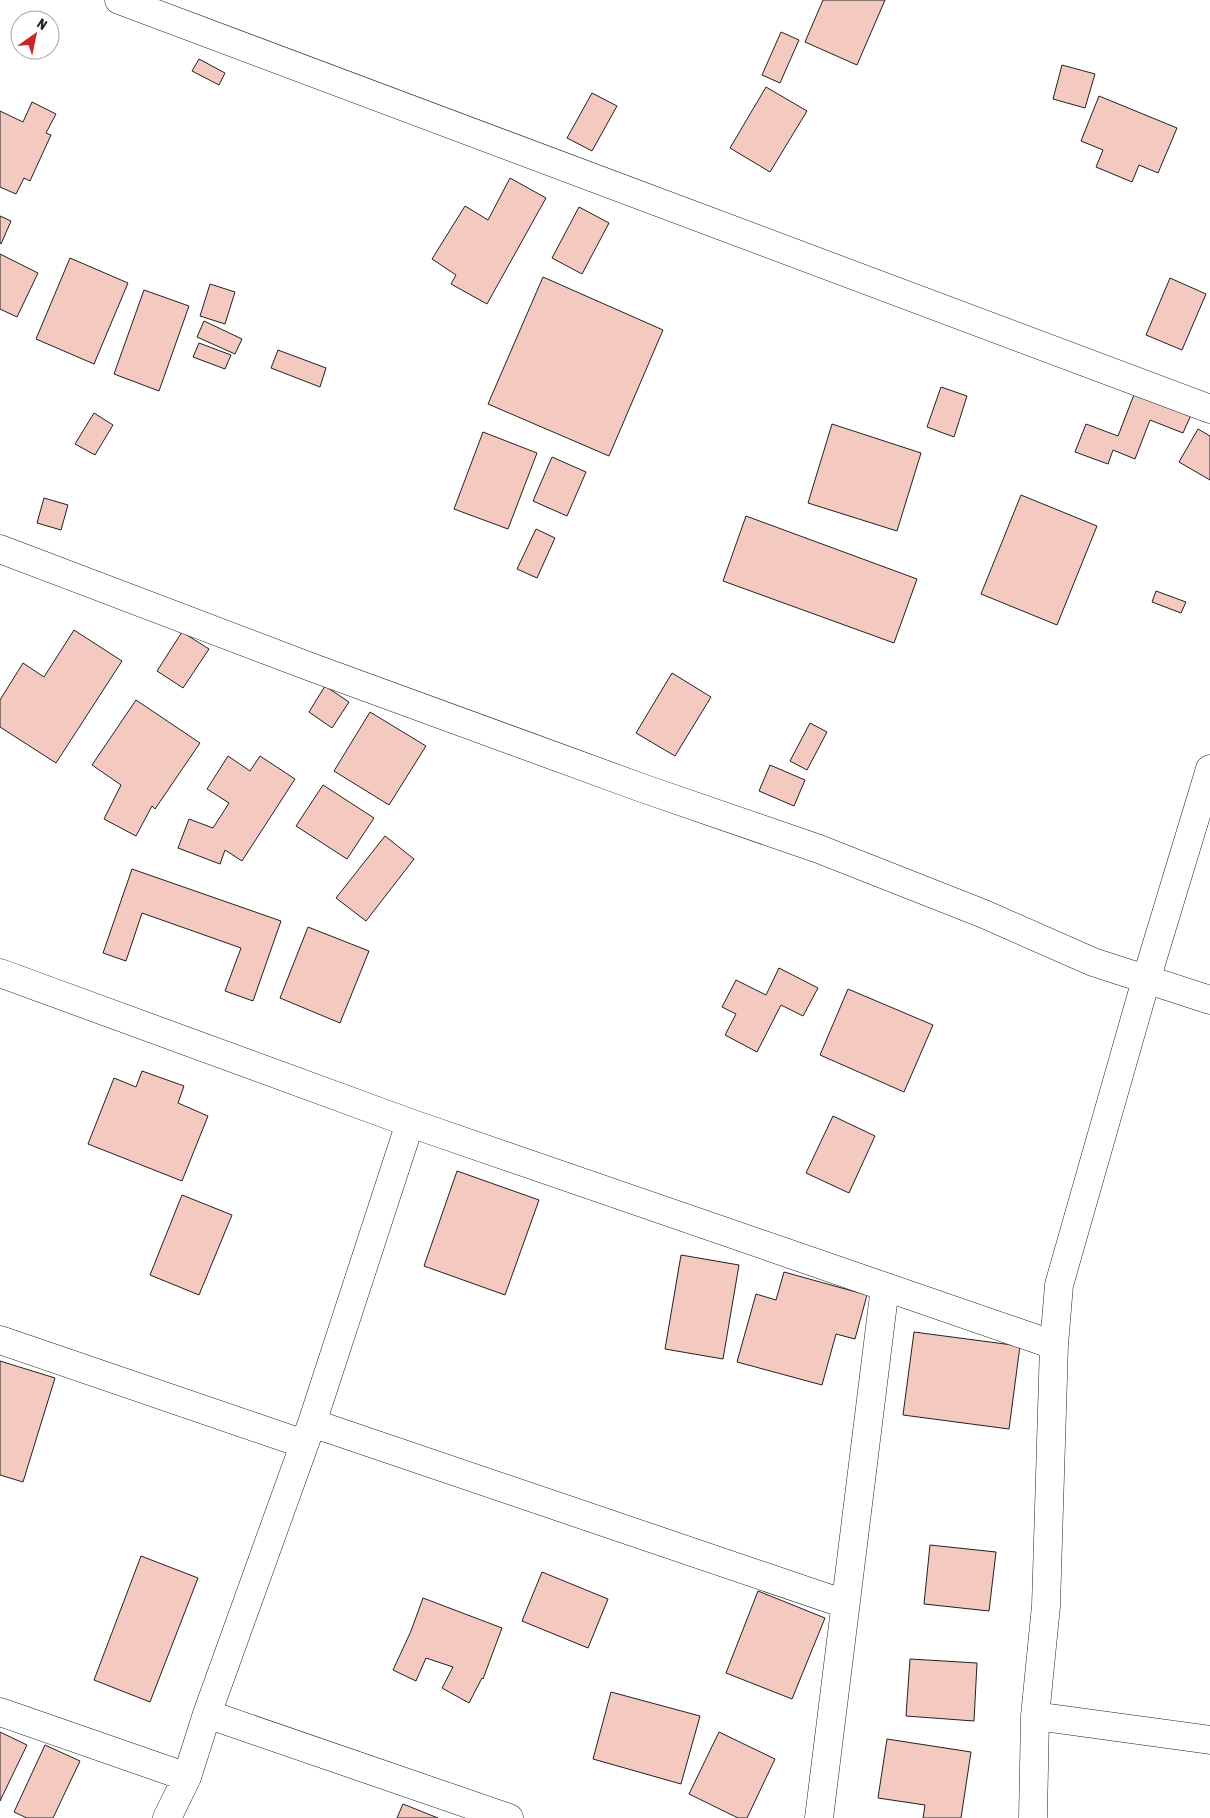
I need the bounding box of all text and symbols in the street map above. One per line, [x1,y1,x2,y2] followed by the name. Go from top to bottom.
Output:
[10,10,60,60] north arrow
[34,15,50,33] text: N

